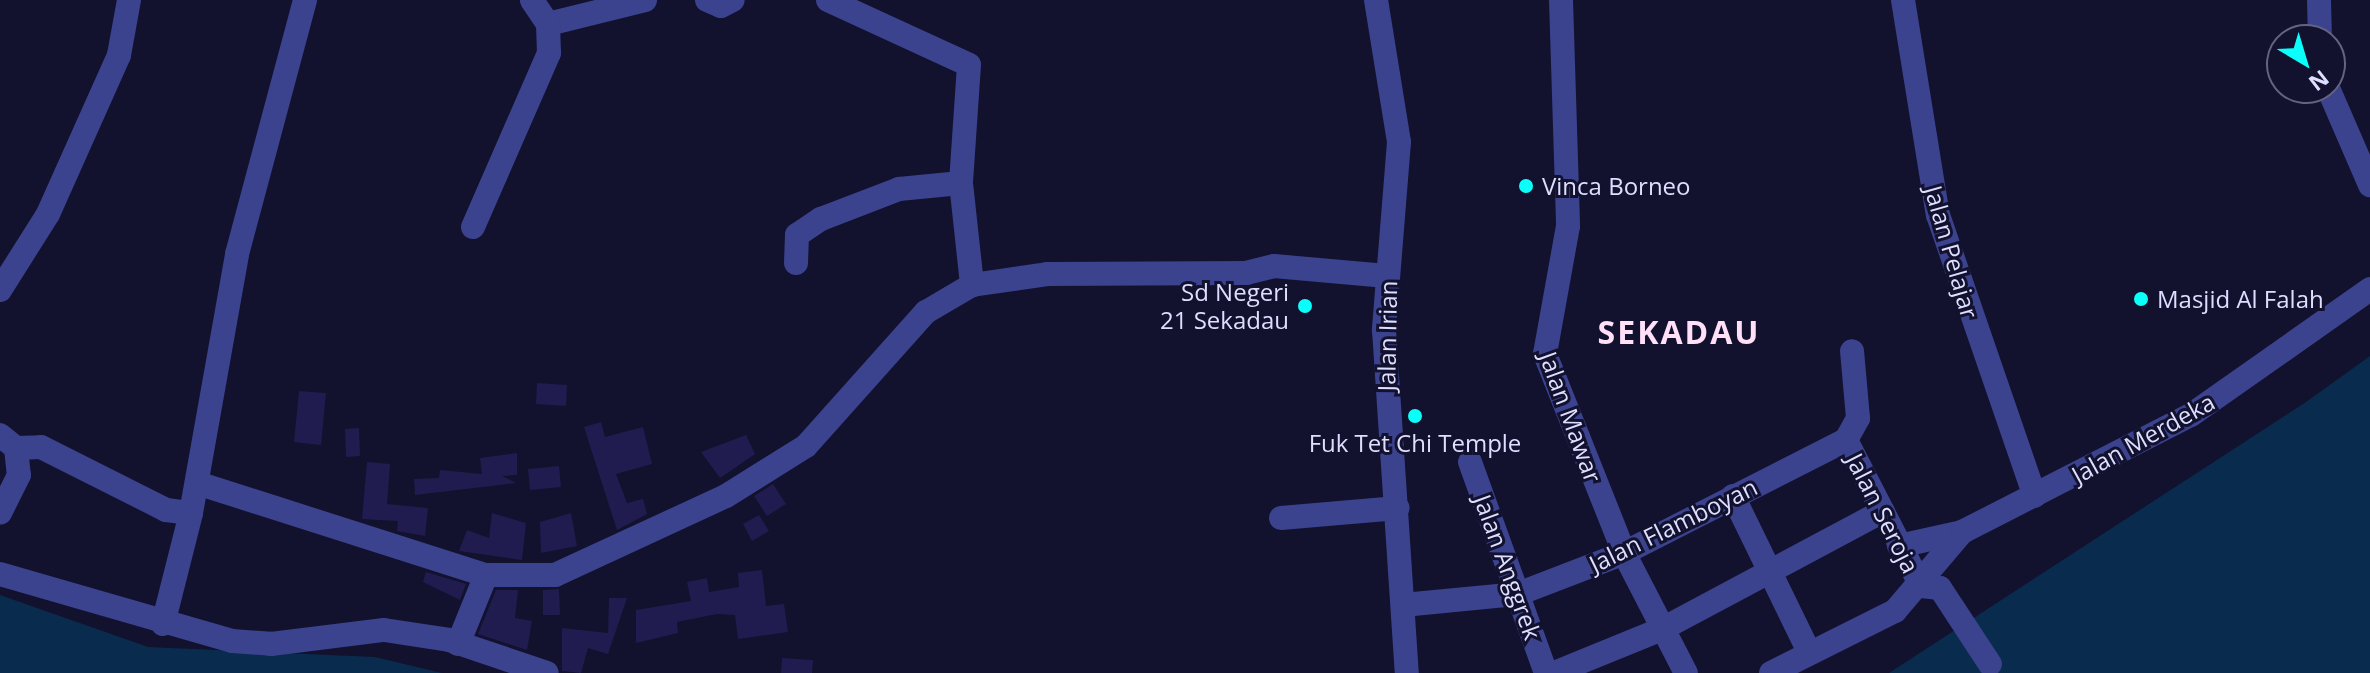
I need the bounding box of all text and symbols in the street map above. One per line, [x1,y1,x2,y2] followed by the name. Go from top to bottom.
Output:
[2266,24,2346,104] north arrow
[2303,64,2336,99] text: N
[1542,172,1691,200] place label: Vinca Borneo
[1517,177,1535,195] marker: Vinca Borneo
[1919,182,1985,322] street label: Jalan Pelajar
[1160,278,1289,334] place label: Sd Negeri 21 Sekadau
[1372,280,1402,392] street label: Jalan Irian
[2157,285,2324,313] place label: Masjid Al Falah
[2132,290,2150,308] marker: Masjid Al Falah
[1296,297,1314,315] marker: Sd Negeri 21 Sekadau
[1598,313,1760,351] district label: SEKADAU
[1534,348,1608,486] street label: Jalan Mawar
[2066,387,2220,489] street label: Jalan Merdeka
[1406,407,1424,425] marker: Fuk Tet Chi Temple
[1309,429,1521,457] place label: Fuk Tet Chi Temple
[1841,448,1925,578] street label: Jalan Seroja
[1584,472,1762,578] street label: Jalan Flamboyan
[1468,491,1548,643] street label: Jalan Anggrek

